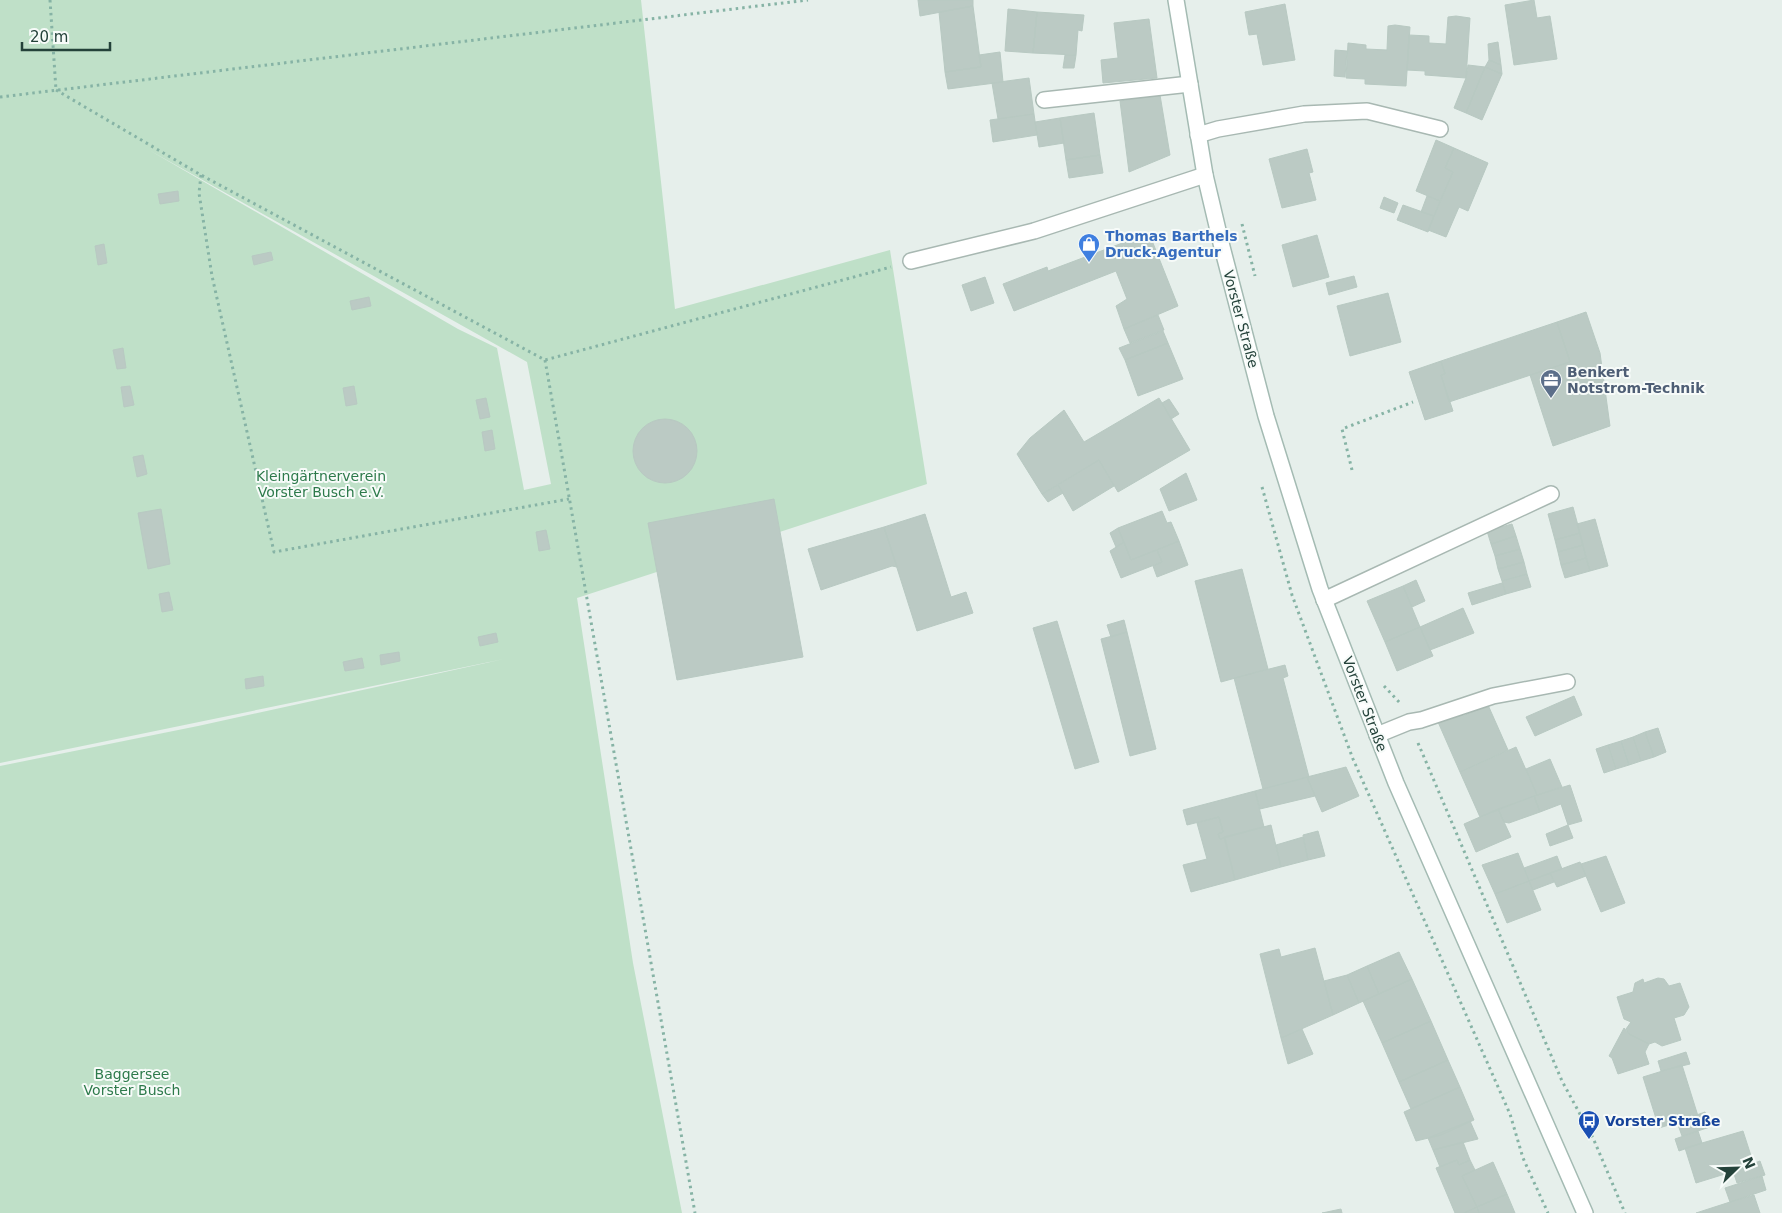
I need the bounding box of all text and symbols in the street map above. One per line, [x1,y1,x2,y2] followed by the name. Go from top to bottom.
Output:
[22,20,110,52] scale bar
[30,28,68,46] text: 20 m
[1105,228,1238,260] place label: Thomas Barthels Druck-Agentur
[1077,232,1101,263] shop icon: Thomas Barthels Druck-Agentur
[1220,268,1262,370] street label: Vorster Straße
[1567,364,1705,396] place label: Benkert Notstrom-Technik
[1539,368,1563,399] office icon: Benkert Notstrom-Technik
[256,468,386,500] park label: Kleingärtnerverein Vorster Busch e.V.
[1340,654,1390,754] street label: Vorster Straße
[84,1066,180,1098] park label: Baggersee Vorster Busch
[1577,1109,1601,1140] bus stop icon: Vorster Straße
[1605,1113,1721,1129] place label: Vorster Straße
[1712,1143,1762,1193] north arrow
[1739,1154,1759,1171] text: N

